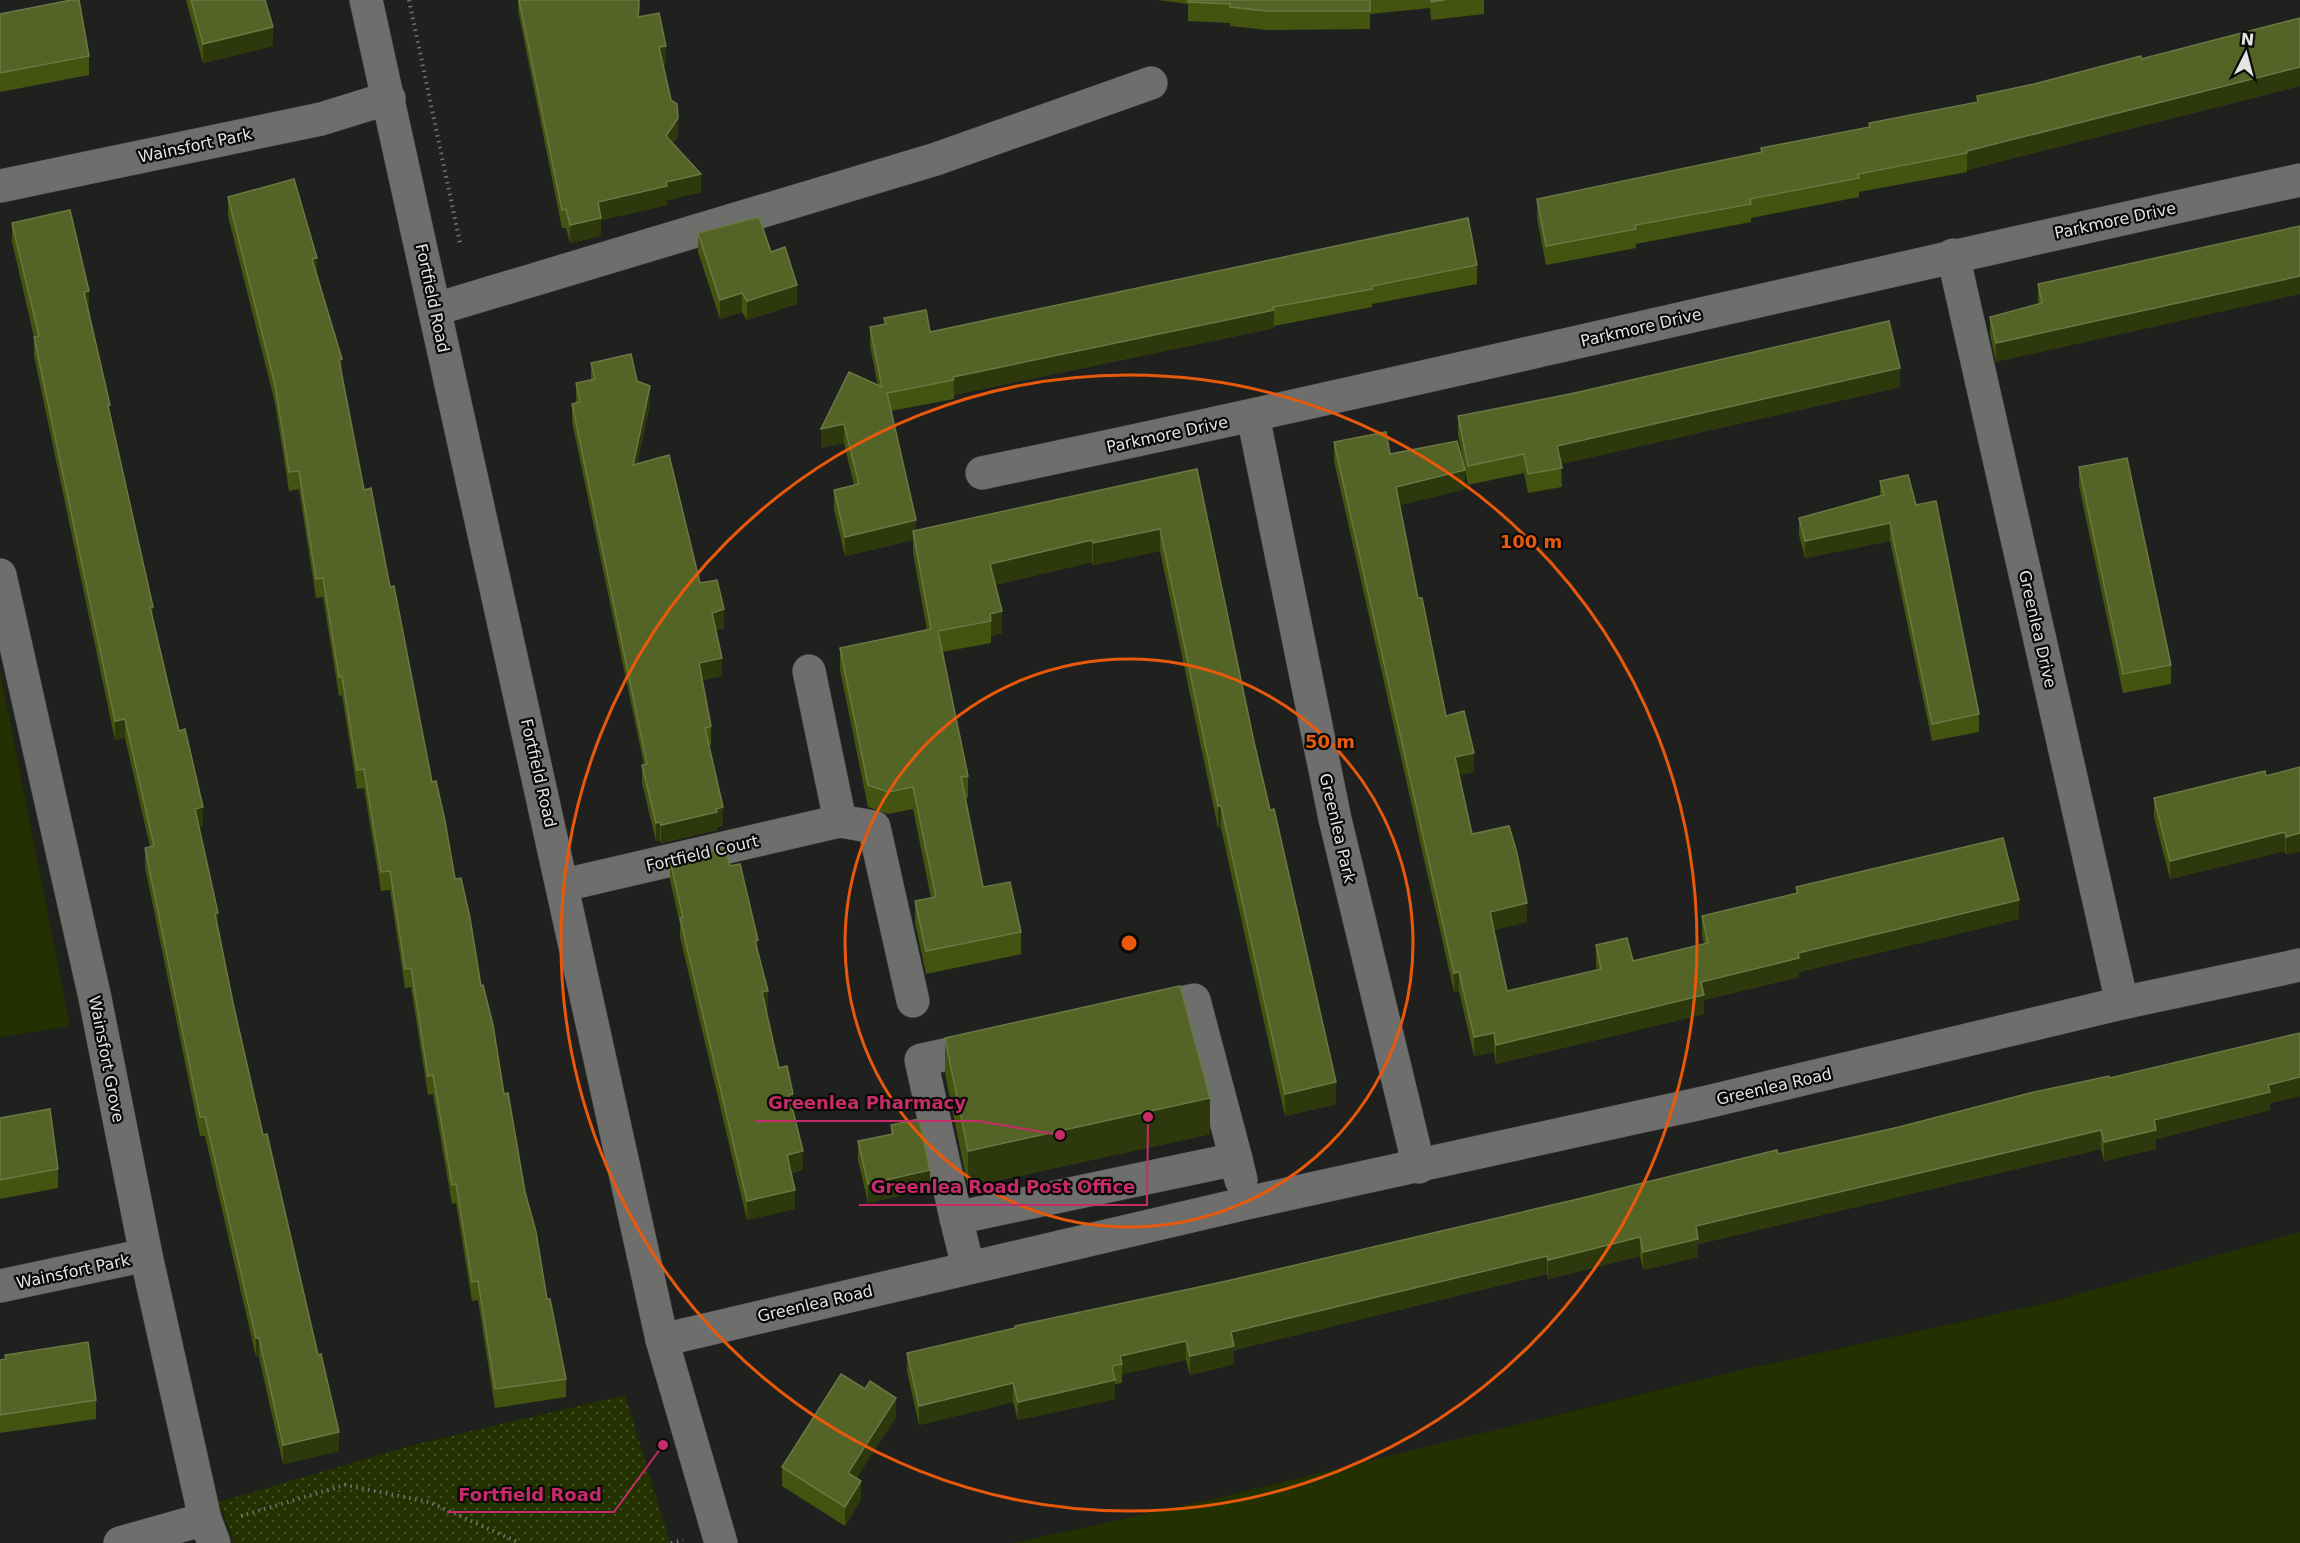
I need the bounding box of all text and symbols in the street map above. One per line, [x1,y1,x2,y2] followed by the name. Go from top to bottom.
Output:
[2216,24,2276,84] north arrow
[2240,29,2255,50] text: N
[137,124,254,167] street label: Wainsfort Park
[2053,198,2178,243] street label: Parkmore Drive
[412,242,453,354] street label: Fortfield Road
[1579,304,1704,351] street label: Parkmore Drive
[1105,412,1230,457] street label: Parkmore Drive
[1500,531,1562,552] text: 100 m
[2015,568,2060,690] street label: Greenlea Drive
[517,717,560,829] street label: Fortfield Road
[1305,731,1355,752] text: 50 m
[1316,771,1360,886] street label: Greenlea Park
[644,831,760,876] street label: Fortfield Court
[1119,933,1139,953] centre of rings
[85,994,128,1124] street label: Wainsfort Grove
[1715,1064,1834,1109] street label: Greenlea Road
[756,1085,978,1121] callout: Greenlea Pharmacy
[768,1092,966,1113] text: Greenlea Pharmacy
[859,1169,1147,1205] callout: Greenlea Road Post Office
[871,1176,1135,1197] text: Greenlea Road Post Office
[15,1250,132,1293] street label: Wainsfort Park
[756,1281,875,1326] street label: Greenlea Road
[447,1476,614,1512] callout: Fortfield Road
[458,1484,602,1505] text: Fortfield Road

